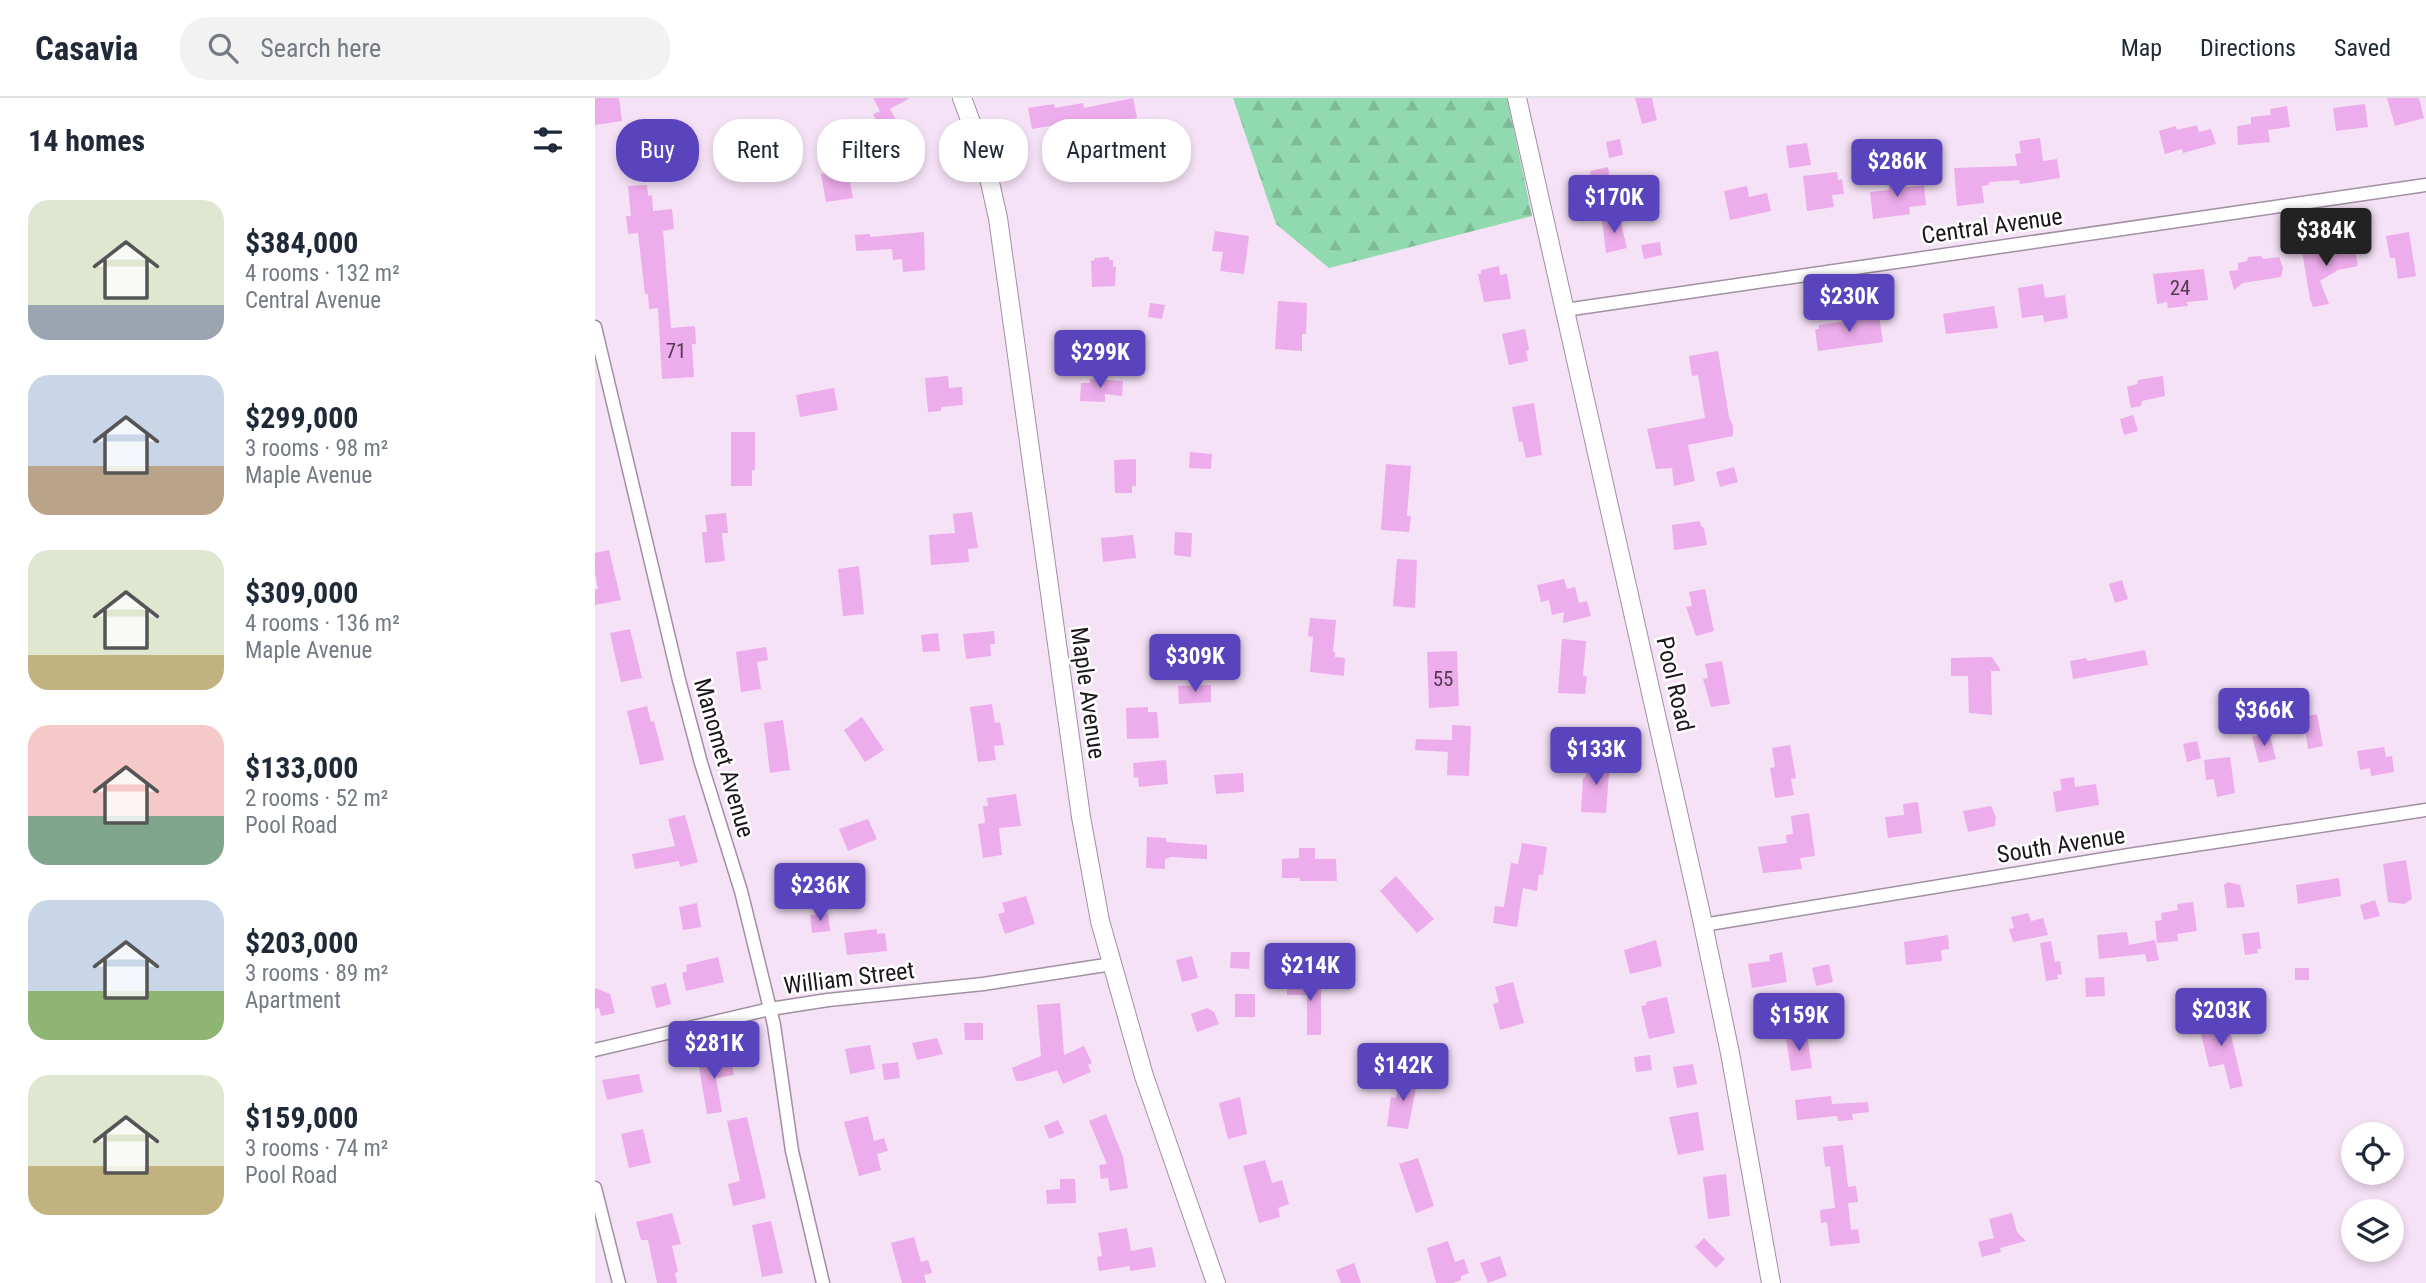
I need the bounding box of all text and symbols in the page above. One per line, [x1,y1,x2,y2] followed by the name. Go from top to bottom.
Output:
[180,17,670,80] search box
[35,29,138,68] text: Casavia
[204,29,242,67] icon: search
[260,33,381,63] text: Search here
[2121,34,2162,62] text: Map
[2200,34,2296,62] text: Directions
[2334,34,2391,62] text: Saved
[616,119,699,182] chip: Buy
[713,119,803,182] chip: Rent
[817,119,925,182] chip: Filters
[939,119,1028,182] chip: New
[1042,119,1191,182] chip: Apartment
[529,121,567,159] icon: filters
[28,123,145,158] text: 14 homes
[1848,140,1946,199] pin: $286K
[1867,148,1927,175] text: $286K
[1565,176,1663,235] pin: $170K
[1584,184,1644,211] text: $170K
[1920,202,2064,250] street label: Central Avenue
[2277,208,2375,268] pin: $384K
[2296,217,2356,244] text: $384K
[245,225,358,260] text: $384,000
[84,228,168,312] icon: home
[245,260,400,287] text: 4 rooms · 132 m²
[1800,274,1898,334] pin: $230K
[2170,276,2190,300] house number: 24
[1819,283,1879,310] text: $230K
[245,287,381,314] text: Central Avenue
[1051,330,1149,390] pin: $299K
[666,339,686,363] house number: 71
[1070,339,1130,366] text: $299K
[245,400,358,435] text: $299,000
[84,403,168,487] icon: home
[245,435,388,462] text: 3 rooms · 98 m²
[245,462,372,489] text: Maple Avenue
[245,575,358,610] text: $309,000
[84,578,168,662] icon: home
[245,610,400,637] text: 4 rooms · 136 m²
[1065,625,1111,761] street label: Maple Avenue
[1146,634,1244,694] pin: $309K
[1651,634,1699,734] street label: Pool Road
[245,637,372,664] text: Maple Avenue
[1165,643,1225,670] text: $309K
[1433,667,1453,691] house number: 55
[688,675,760,841] street label: Manomet Avenue
[2215,688,2313,748] pin: $366K
[2234,697,2294,724] text: $366K
[1547,728,1645,787] pin: $133K
[1566,736,1626,763] text: $133K
[245,750,358,785] text: $133,000
[84,753,168,837] icon: home
[245,785,388,812] text: 2 rooms · 52 m²
[245,812,337,839] text: Pool Road
[1995,821,2127,869] street label: South Avenue
[771,864,869,923] pin: $236K
[790,872,850,899] text: $236K
[245,925,358,960] text: $203,000
[84,928,168,1012] icon: home
[1261,944,1359,1003] pin: $214K
[1280,952,1340,979] text: $214K
[782,956,916,1000] street label: William Street
[245,960,388,987] text: 3 rooms · 89 m²
[245,987,341,1014] text: Apartment
[2172,988,2270,1048] pin: $203K
[1750,993,1848,1053] pin: $159K
[2191,997,2251,1024] text: $203K
[1769,1002,1829,1029] text: $159K
[665,1021,763,1081] pin: $281K
[684,1030,744,1057] text: $281K
[1354,1044,1452,1103] pin: $142K
[1373,1052,1433,1079] text: $142K
[245,1100,358,1135] text: $159,000
[84,1103,168,1187] icon: home
[2341,1122,2404,1262] map controls
[2341,1122,2404,1185] button: locate
[245,1135,388,1162] text: 3 rooms · 74 m²
[245,1162,337,1189] text: Pool Road
[2341,1199,2404,1262] button: layers

